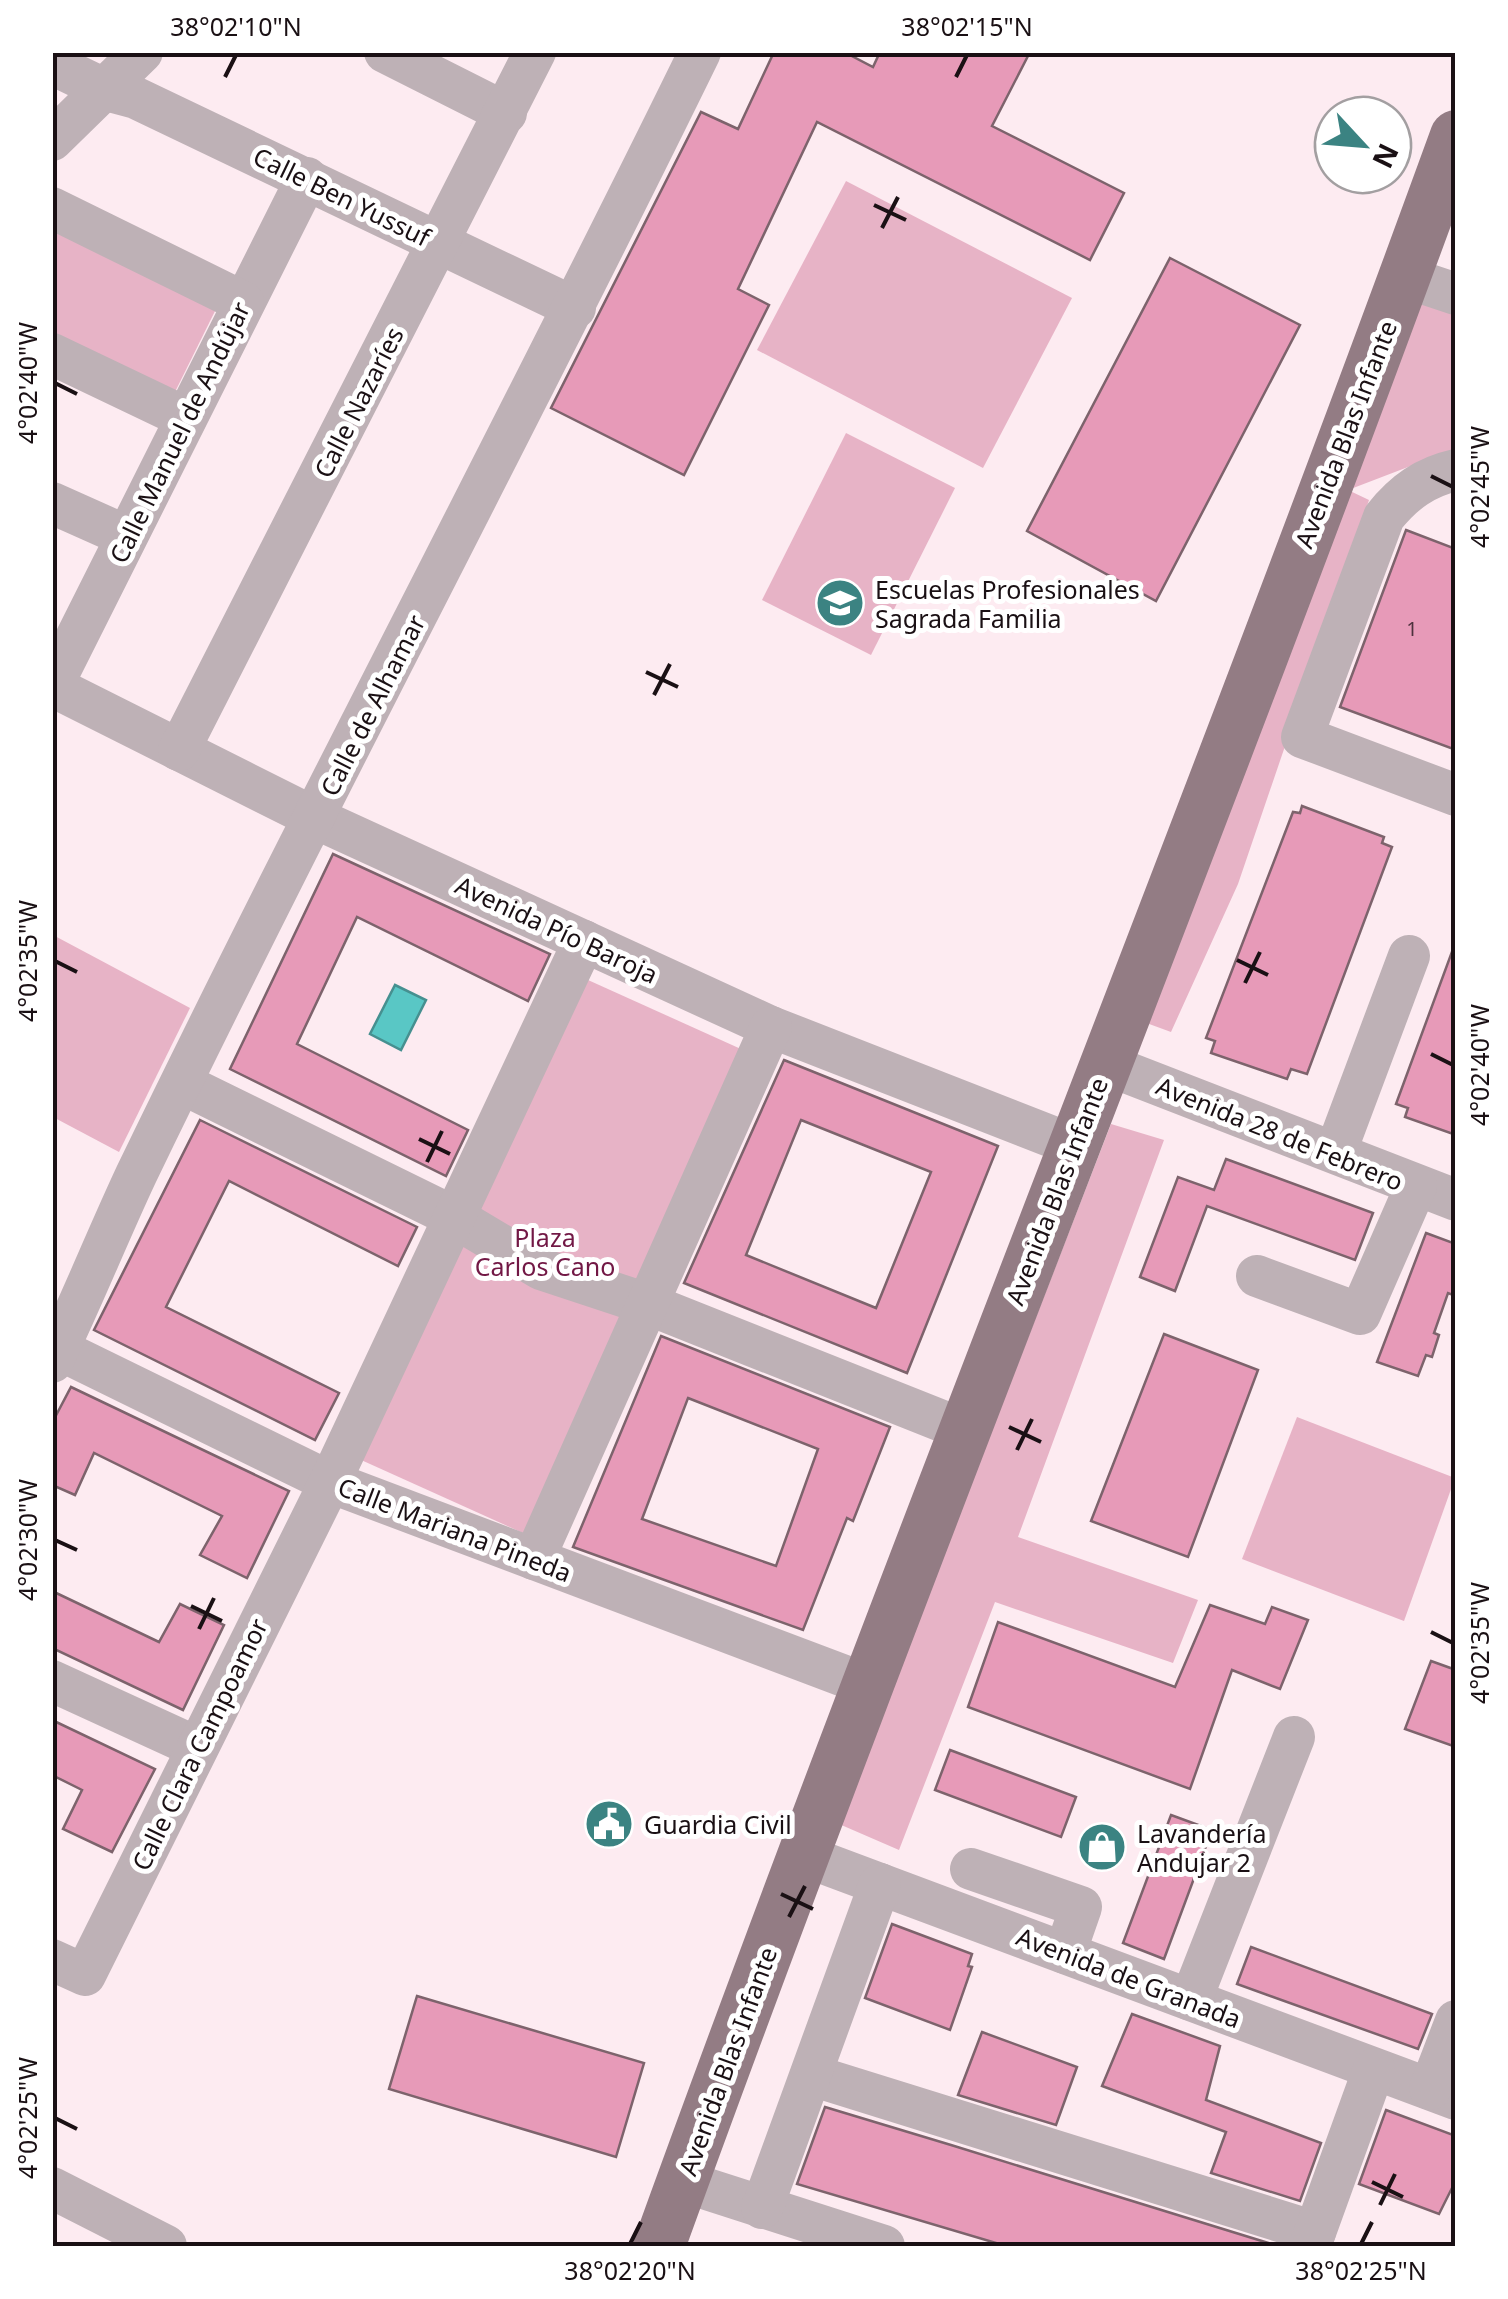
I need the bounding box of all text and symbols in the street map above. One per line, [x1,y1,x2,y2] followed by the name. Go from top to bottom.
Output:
[170,9,302,43] text: 38°02'10"N
[901,9,1033,43] text: 38°02'15"N
[1313,95,1413,195] north arrow
[1364,138,1408,175] text: N
[248,139,437,254] street label: Calle Ben Yussuf
[101,296,257,568] street label: Calle Manuel de Andújar
[1286,315,1404,553] street label: Avenida Blas Infante
[305,321,411,483] street label: Calle Nazaríes
[10,322,44,444] text: 4°02'40"W
[1462,426,1496,548] text: 4°02'45"W
[875,572,1140,635] place label: Escuelas Profesionales Sagrada Familia
[814,577,866,629] school or university icon: Escuelas Profesionales Sagrada Familia
[312,609,432,801] street label: Calle de Alhamar
[1406,615,1418,642] house number: 1
[450,867,664,991] street label: Avenida Pío Baroja
[10,900,44,1022] text: 4°02'35"W
[1462,1004,1496,1126] text: 4°02'40"W
[1152,1068,1408,1198] street label: Avenida 28 de Febrero
[997,1072,1115,1310] street label: Avenida Blas Infante
[475,1220,615,1283] park label: Plaza Carlos Cano
[333,1469,577,1589] street label: Calle Mariana Pineda
[10,1479,44,1601] text: 4°02'30"W
[1462,1582,1496,1704] text: 4°02'35"W
[123,1612,275,1876] street label: Calle Clara Campoamor
[583,1798,635,1850] public building icon: Guardia Civil
[644,1807,792,1841] place label: Guardia Civil
[1137,1816,1267,1879] place label: Lavandería Andujar 2
[1076,1821,1128,1873] shop icon: Lavandería Andujar 2
[1012,1919,1246,2035] street label: Avenida de Granada
[670,1942,784,2180] street label: Avenida Blas Infante
[10,2057,44,2179] text: 4°02'25"W
[564,2253,696,2287] text: 38°02'20"N
[1295,2253,1427,2287] text: 38°02'25"N

